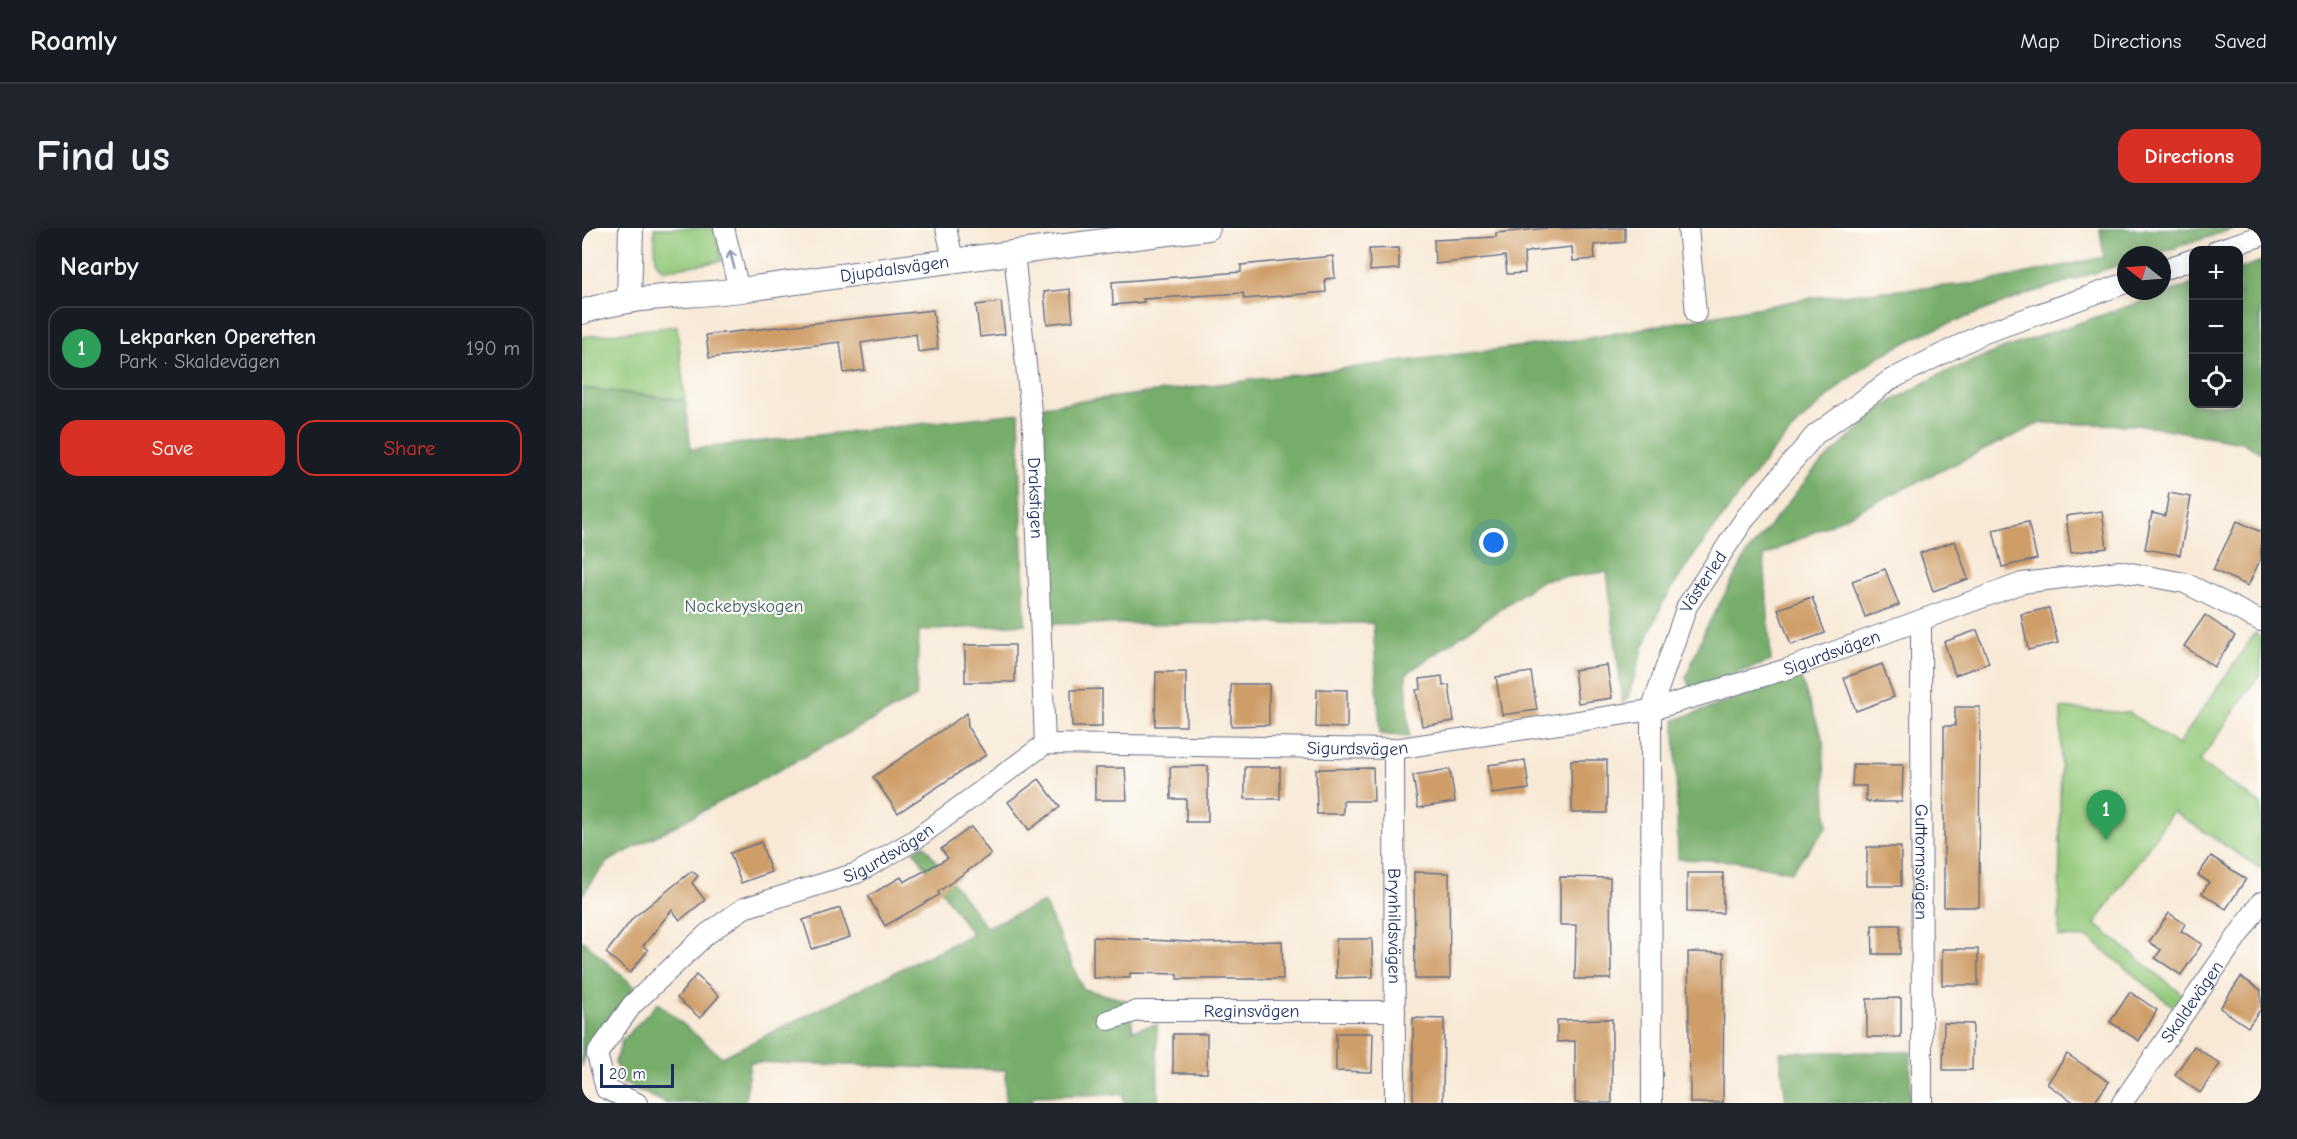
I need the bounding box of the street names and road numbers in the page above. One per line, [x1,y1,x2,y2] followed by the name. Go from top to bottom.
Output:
[839,251,950,286] street label: Djupdalsvägen
[1024,457,1048,539] street label: Drakstigen
[1675,547,1731,615] street label: Västerled
[1780,625,1883,680] street label: Sigurdsvägen
[1307,736,1410,760] street label: Sigurdsvägen
[1911,804,1932,920] street label: Guttormsvägen
[841,819,938,887] street label: Sigurdsvägen
[1384,868,1405,984] street label: Brynhildsvägen
[2156,957,2228,1047] street label: Skaldevägen
[1204,1001,1299,1022] street label: Reginsvägen

